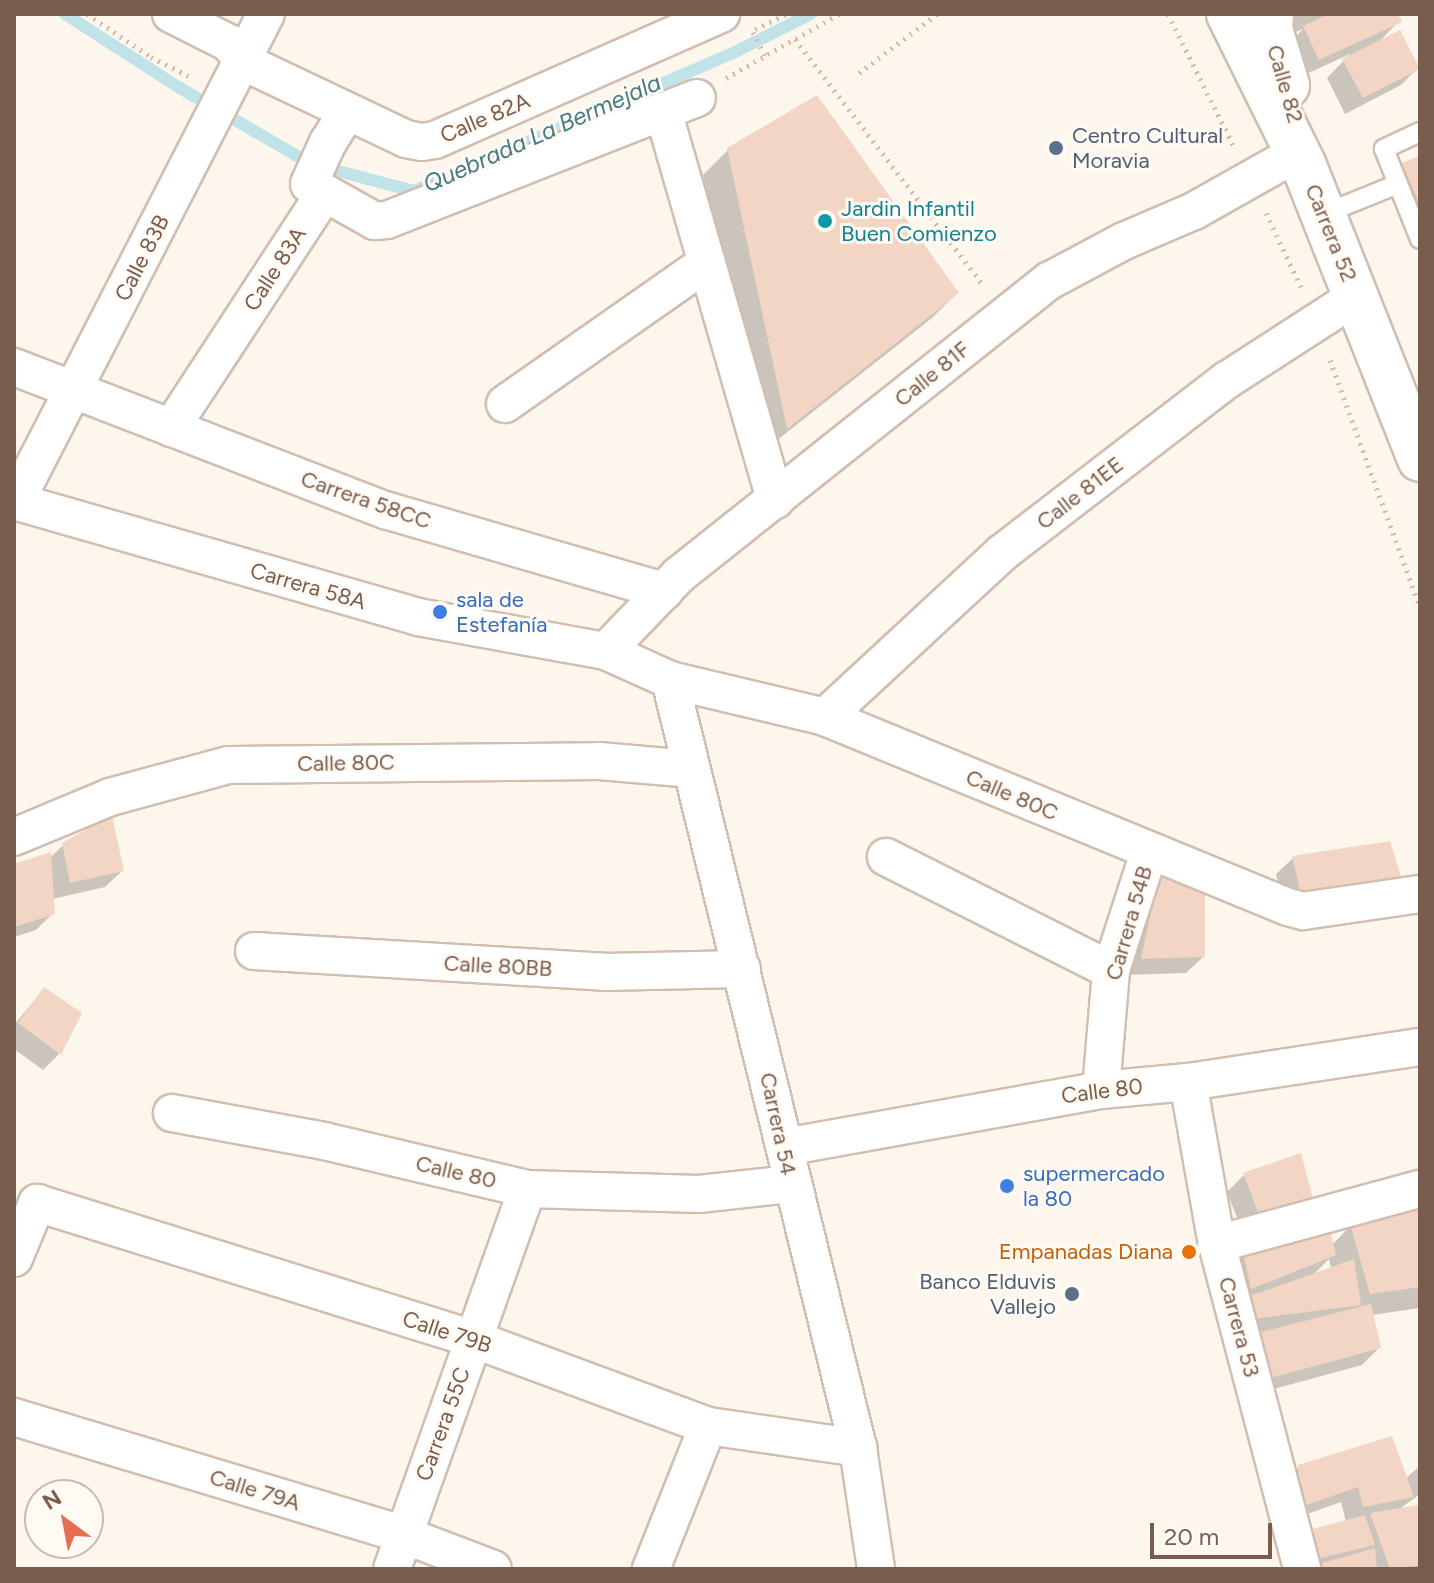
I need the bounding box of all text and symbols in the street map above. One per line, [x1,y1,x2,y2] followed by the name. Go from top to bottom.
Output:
[1261,42,1309,126] street label: Calle 82
[419,68,665,198] water label: Quebrada La Bermejala
[436,87,534,149] street label: Calle 82A
[1072,122,1223,174] place label: Centro Cultural Moravia
[1047,139,1065,157] marker: Centro Cultural Moravia
[1299,180,1363,286] street label: Carrera 52
[841,195,997,246] place label: Jardin Infantil Buen Comienzo
[109,211,175,305] street label: Calle 83B
[816,212,834,230] marker: Jardin Infantil Buen Comienzo
[238,222,312,316] street label: Calle 83A
[889,336,975,412] street label: Calle 81F
[1031,451,1129,535] street label: Calle 81EE
[297,465,435,535] street label: Carrera 58CC
[247,557,369,615] street label: Carrera 58A
[456,586,547,638] place label: sala de Estefanía
[431,603,449,621] marker: sala de Estefanía
[297,749,395,777] street label: Calle 80C
[962,764,1062,826] street label: Calle 80C
[1100,863,1158,983] street label: Carrera 54B
[443,950,553,982] street label: Calle 80BB
[754,1070,802,1178] street label: Carrera 54
[1060,1073,1144,1109] street label: Calle 80
[413,1150,499,1194] street label: Calle 80
[1023,1160,1165,1212] place label: supermercado la 80
[998,1177,1016,1195] marker: supermercado la 80
[999,1239,1173,1265] place label: Empanadas Diana
[1180,1243,1198,1261] marker: Empanadas Diana
[919,1268,1056,1320] place label: Banco Elduvis Vallejo
[1213,1274,1265,1380] street label: Carrera 53
[1063,1285,1081,1303] marker: Banco Elduvis Vallejo
[399,1305,495,1359] street label: Calle 79B
[410,1363,476,1485] street label: Carrera 55C
[206,1464,304,1516] street label: Calle 79A
[24,1479,104,1559] north arrow
[38,1484,66,1516] text: N
[1154,1507,1276,1557] scale bar
[1164,1522,1219,1551] text: 20 m

